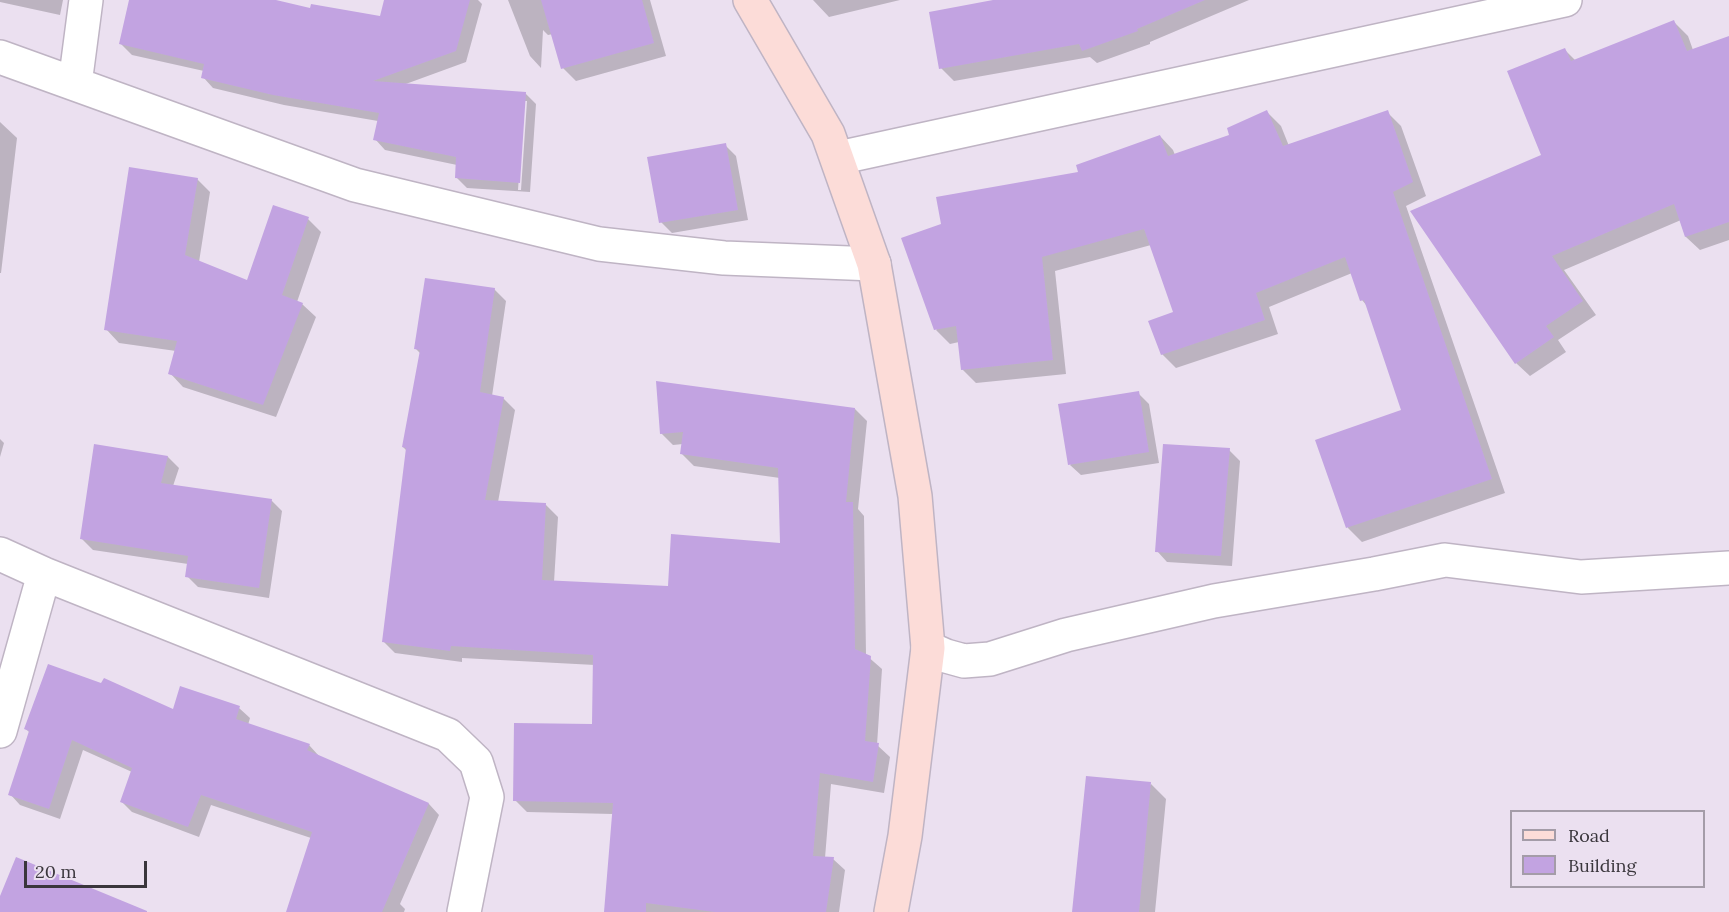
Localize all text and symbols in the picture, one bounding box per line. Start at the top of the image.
legend [1510,810,1705,888]
text: Road [1568,824,1610,847]
scale bar [27,849,150,887]
text: Building [1568,854,1636,877]
text: 20 m [35,860,77,883]

